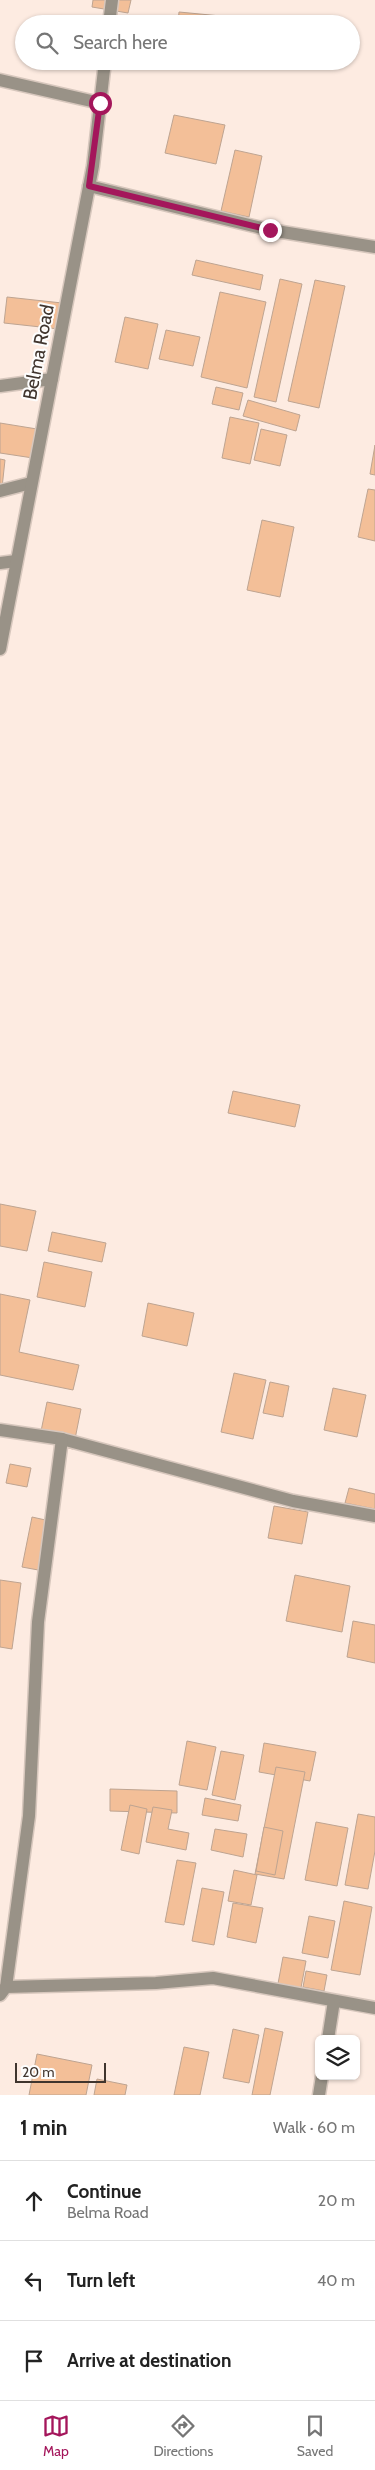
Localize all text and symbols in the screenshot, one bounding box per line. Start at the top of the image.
search box [15,15,360,70]
icon: search [33,29,61,57]
text: Search here [73,31,167,54]
route start [89,92,112,115]
route end [259,219,282,242]
street label: Belma Road [18,302,59,402]
map controls [315,2035,360,2080]
button: layers [315,2035,360,2080]
scale bar [15,2060,106,2083]
text: 20 m [22,2063,55,2081]
text: 1 min [20,2115,67,2140]
text: Walk · 60 m [273,2118,355,2137]
text: Continue [67,2180,141,2203]
icon: ahead [20,2187,48,2215]
text: 20 m [318,2191,355,2210]
text: Belma Road [67,2203,149,2222]
icon: left [20,2267,48,2295]
text: Turn left [67,2269,135,2292]
text: 40 m [317,2271,355,2290]
icon: arrive [20,2347,48,2375]
text: Arrive at destination [67,2349,231,2372]
tab: Map [42,2412,70,2460]
tab: Directions [153,2412,213,2460]
tab: Saved [297,2412,333,2460]

